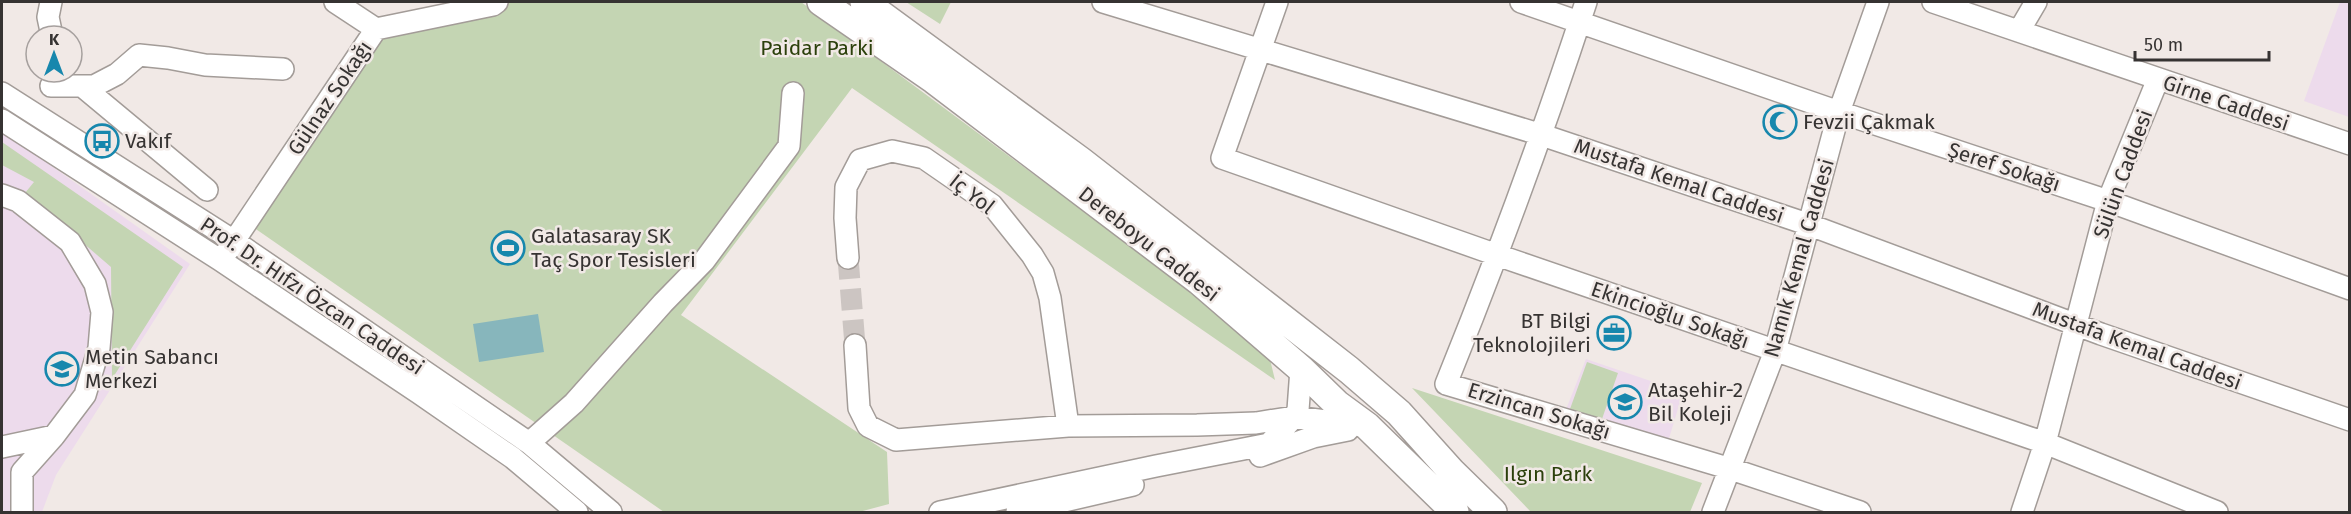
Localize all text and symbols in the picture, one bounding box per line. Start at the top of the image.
north arrow [24,24,84,84]
scale bar [2135,24,2268,62]
text: K [49,30,60,49]
text: 50 m [2144,34,2183,56]
park label: Paidar Parki [760,35,874,61]
street label: Gülnaz Sokağı [282,36,378,160]
street label: Girne Caddesi [2159,69,2293,137]
mosque icon: Fevzii Çakmak [1762,104,1798,140]
street label: Sülün Caddesi [2088,106,2158,242]
place label: Fevzii Çakmak [1803,109,1935,135]
bus stop icon: Vakıf [84,123,120,159]
place label: Vakıf [125,128,173,154]
street label: Mustafa Kemal Caddesi [1571,133,1787,229]
street label: Şeref Sokağı [1945,137,2063,197]
street label: Namık Kemal Caddesi [1758,156,1840,360]
street label: İç Yol [944,168,1000,220]
street label: Dereboyu Caddesi [1073,181,1225,307]
street label: Prof. Dr. Hıfzı Özcan Caddesi [195,211,429,381]
place label: Galatasaray SK Taç Spor Tesisleri [531,223,696,273]
sports icon: Galatasaray SK Taç Spor Tesisleri [490,230,526,266]
street label: Ekincioğlu Sokağı [1588,276,1752,354]
street label: Mustafa Kemal Caddesi [2029,296,2245,396]
place label: BT Bilgi Teknolojileri [1473,308,1591,358]
office icon: BT Bilgi Teknolojileri [1596,315,1632,351]
place label: Metin Sabancı Merkezi [85,344,219,394]
school or university icon: Metin Sabancı Merkezi [44,351,80,387]
street label: Erzincan Sokağı [1465,377,1613,445]
place label: Ataşehir-2 Bil Koleji [1648,377,1743,427]
school or university icon: Ataşehir-2 Bil Koleji [1607,384,1643,420]
park label: Ilgın Park [1504,461,1592,487]

